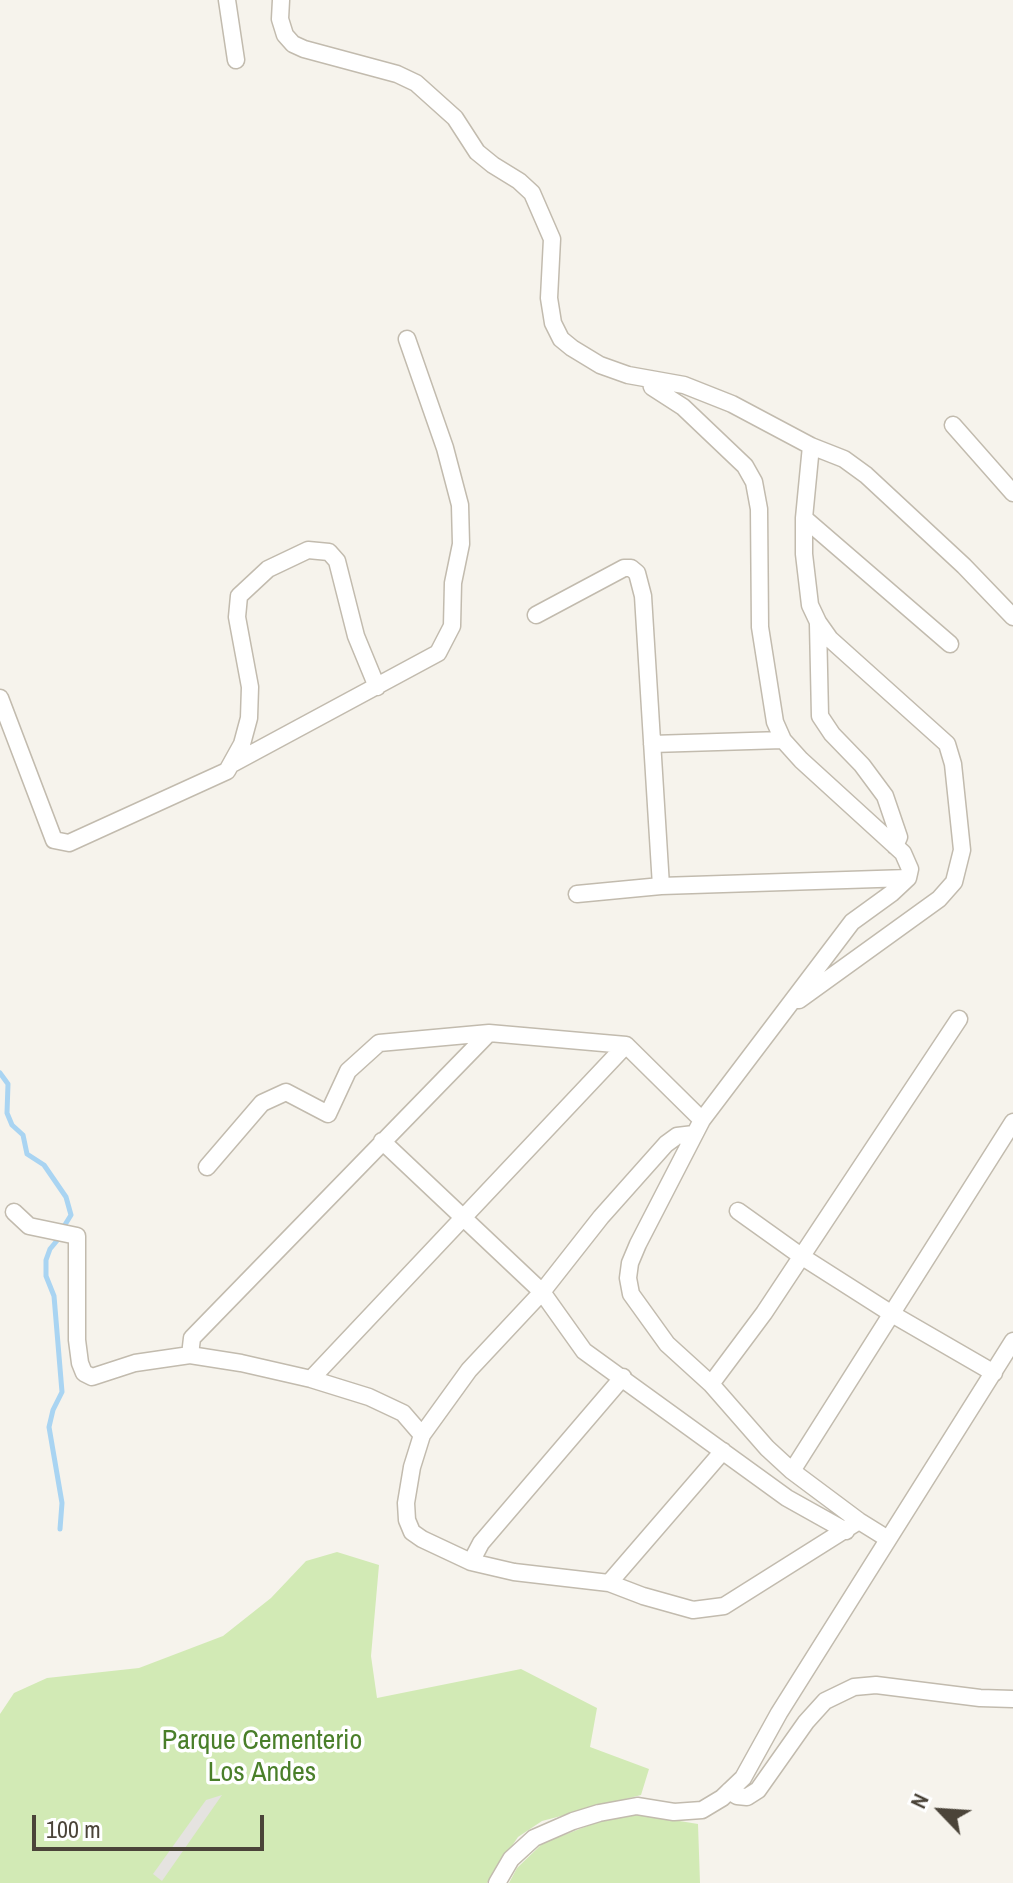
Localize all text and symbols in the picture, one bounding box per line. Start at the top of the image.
park label: Parque Cementerio Los Andes [162,1724,362,1790]
north arrow [901,1771,981,1851]
text: N [903,1789,936,1813]
scale bar [36,1799,268,1849]
text: 100 m [46,1813,101,1845]

